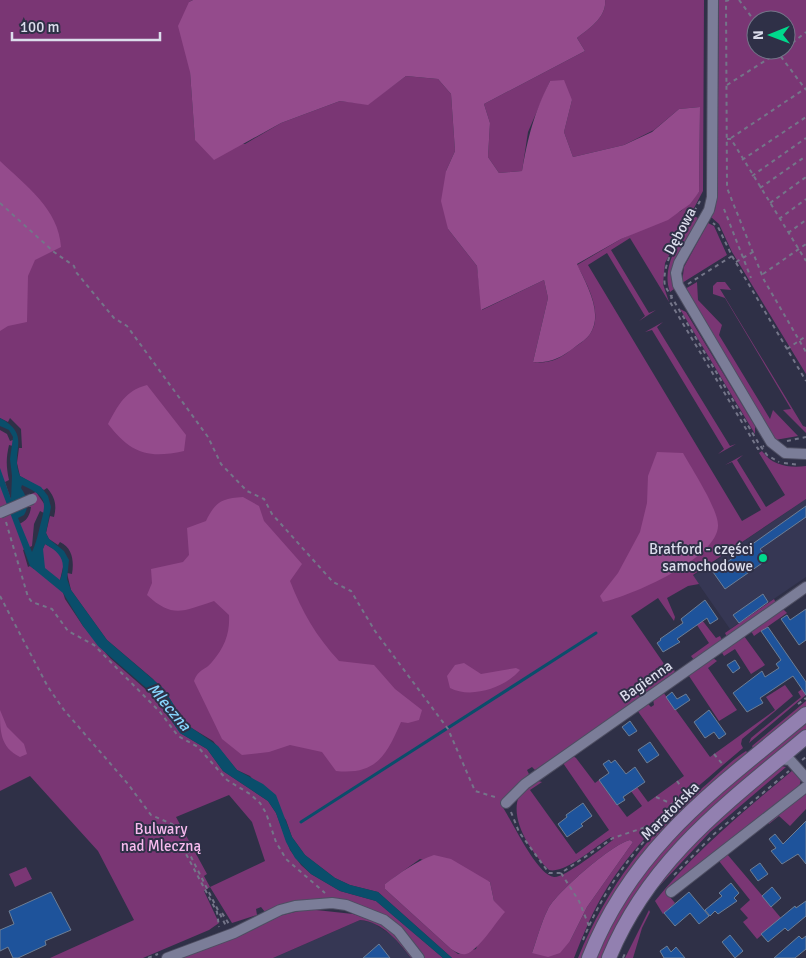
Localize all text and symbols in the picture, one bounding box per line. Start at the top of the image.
scale bar [12,10,160,42]
north arrow [746,10,796,60]
text: 100 m [20,18,60,36]
text: N [750,30,767,40]
street label: Dębowa [660,204,700,258]
place label: Bratford - części samochodowe [649,540,753,575]
marker: Bratford - części samochodowe [757,552,769,564]
street label: Bagienna [616,656,676,706]
water label: Mleczna [143,679,196,736]
street label: Maratońska [637,778,703,844]
park label: Bulwary nad Mleczną [121,820,202,855]

